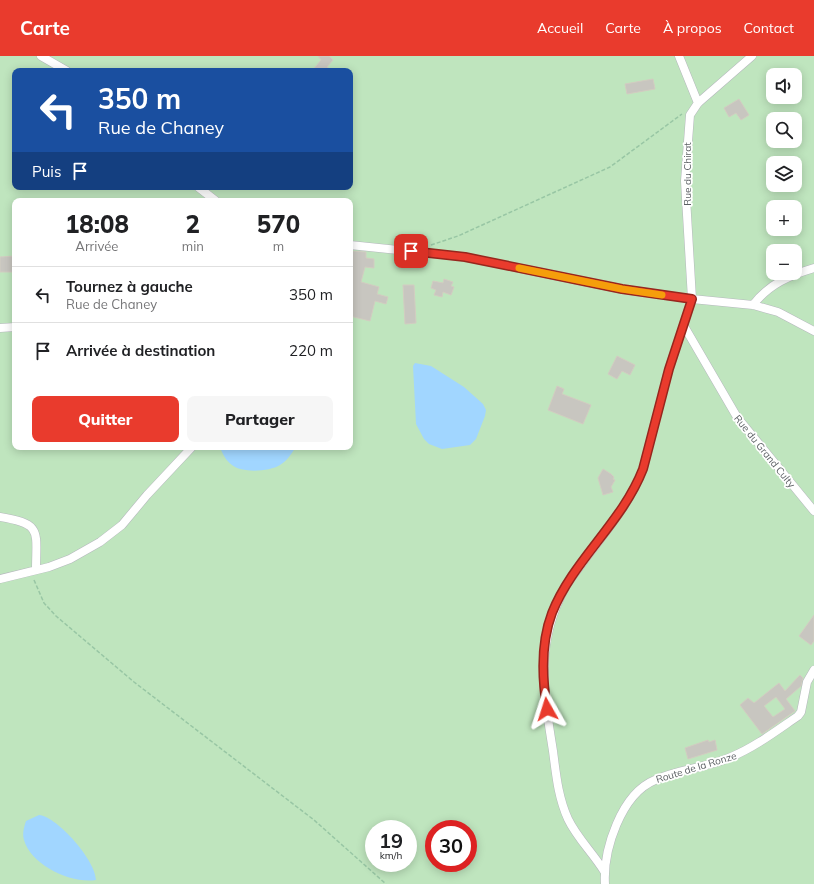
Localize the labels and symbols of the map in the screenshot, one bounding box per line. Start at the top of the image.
street label: Rue du Chirat [681,142,694,206]
pin [394,234,428,268]
street label: Rue du Grand Culty [731,412,798,491]
position arrow [526,688,568,730]
street label: Route de la Ronze [654,749,738,786]
speed limit sign: 30 [425,820,477,872]

